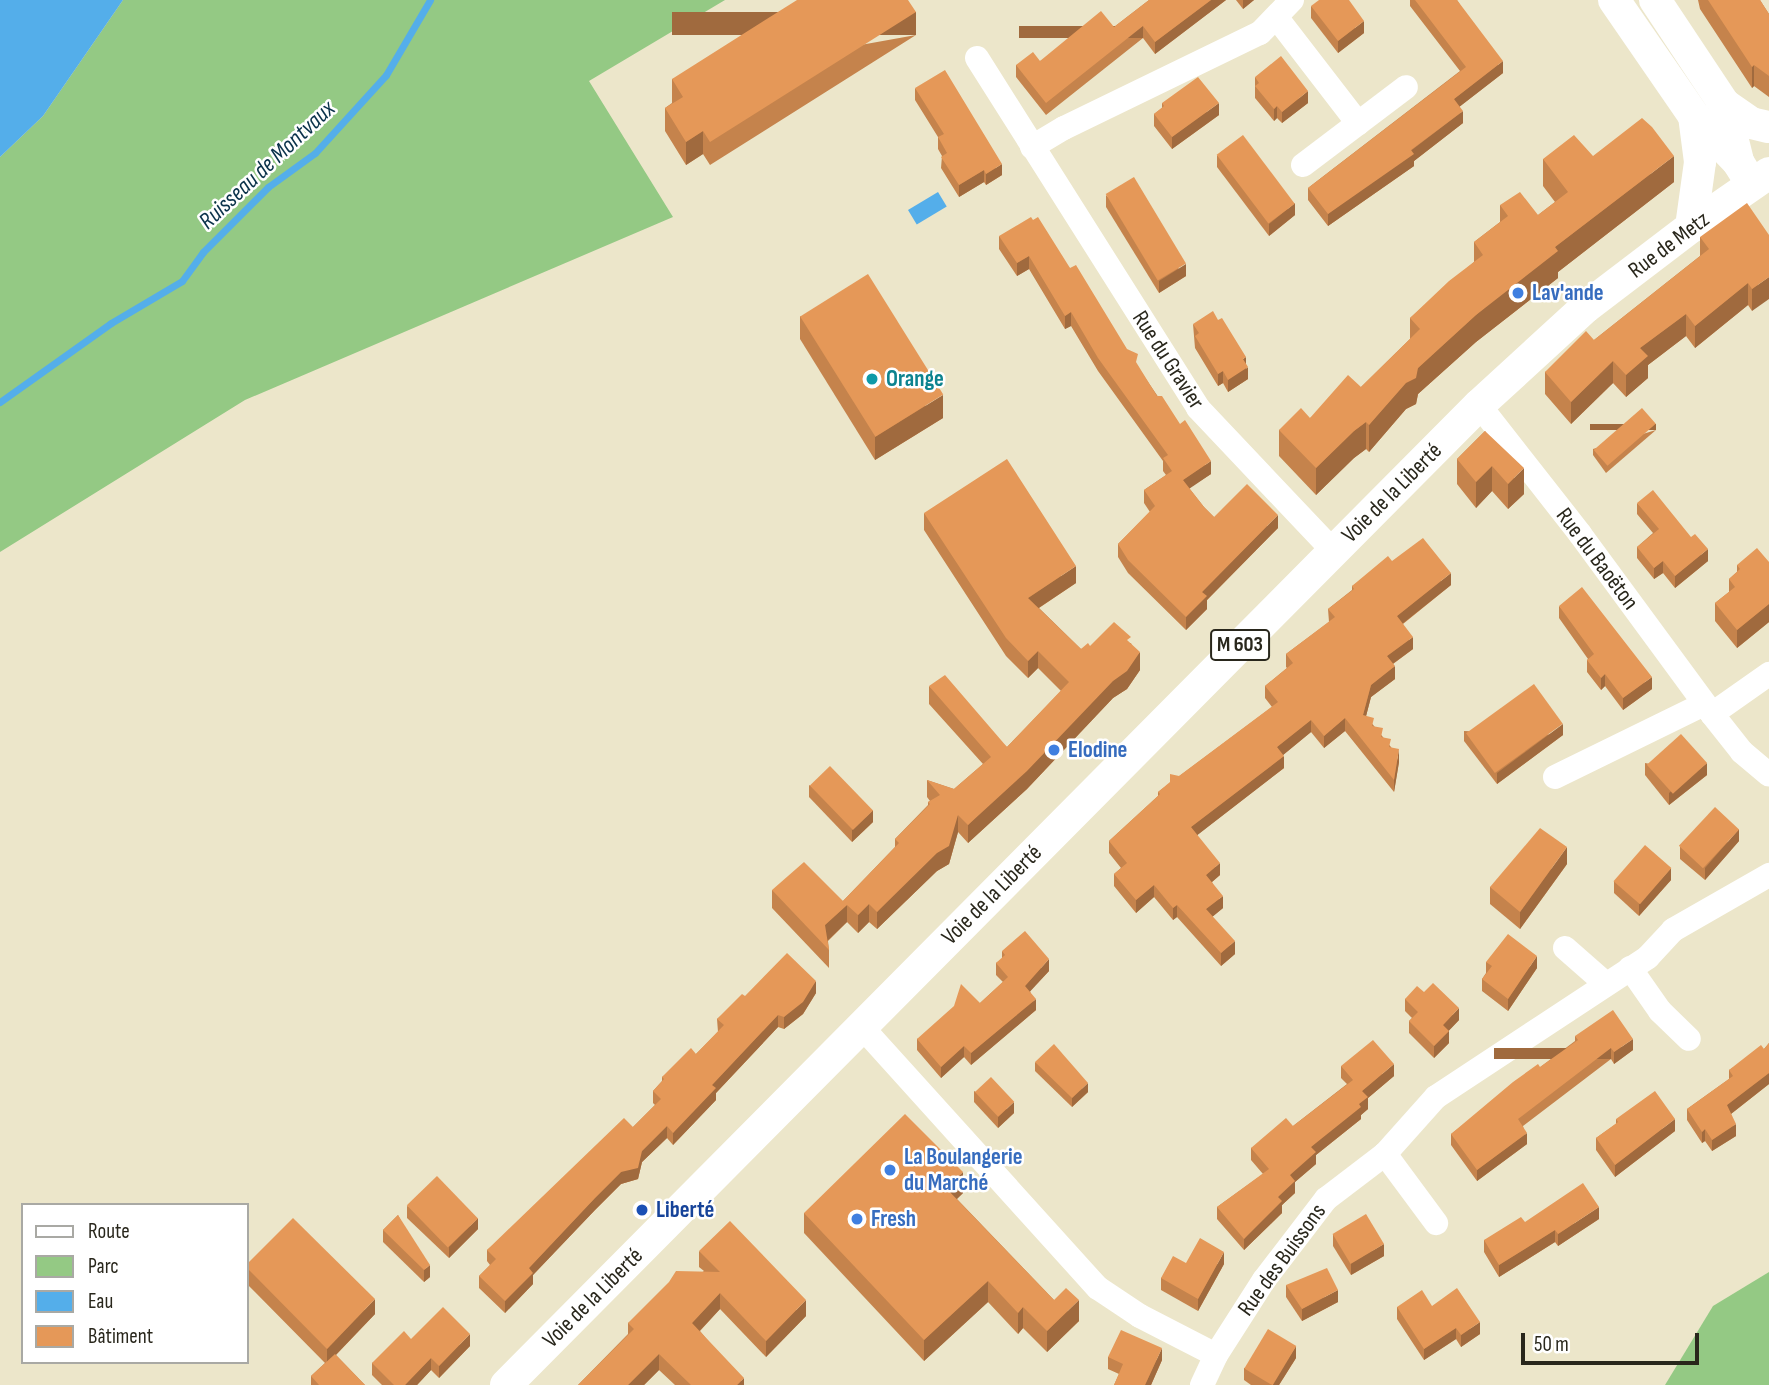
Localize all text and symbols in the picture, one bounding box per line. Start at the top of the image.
water label: Ruisseau de Montvaux [193,95,341,235]
street label: Rue de Metz [1623,206,1715,284]
place label: Lav'ande [1532,279,1604,307]
marker: Lav'ande [1510,285,1526,301]
street label: Rue du Gravier [1126,306,1210,414]
place label: Orange [886,365,944,393]
marker: Orange [864,371,880,387]
street label: Voie de la Liberté [1336,437,1448,549]
street label: Rue du Baoëton [1550,503,1644,615]
road number: M 603 [1208,628,1272,662]
place label: Elodine [1068,736,1127,764]
marker: Elodine [1046,742,1062,758]
street label: Voie de la Liberté [936,839,1048,951]
place label: La Boulangerie du Marché [904,1143,1022,1197]
marker: La Boulangerie du Marché [882,1162,898,1178]
place label: Liberté [656,1196,714,1224]
street label: Rue des Buissons [1232,1199,1332,1321]
marker: Liberté [634,1202,650,1218]
legend [21,1203,248,1364]
place label: Fresh [871,1205,916,1233]
marker: Fresh [849,1211,865,1227]
text: Route [88,1219,130,1244]
street label: Voie de la Liberté [537,1242,649,1354]
text: Parc [88,1254,119,1279]
text: Eau [88,1289,113,1314]
scale bar [1524,1318,1702,1362]
text: Bâtiment [88,1324,153,1349]
text: 50 m [1534,1332,1569,1357]

